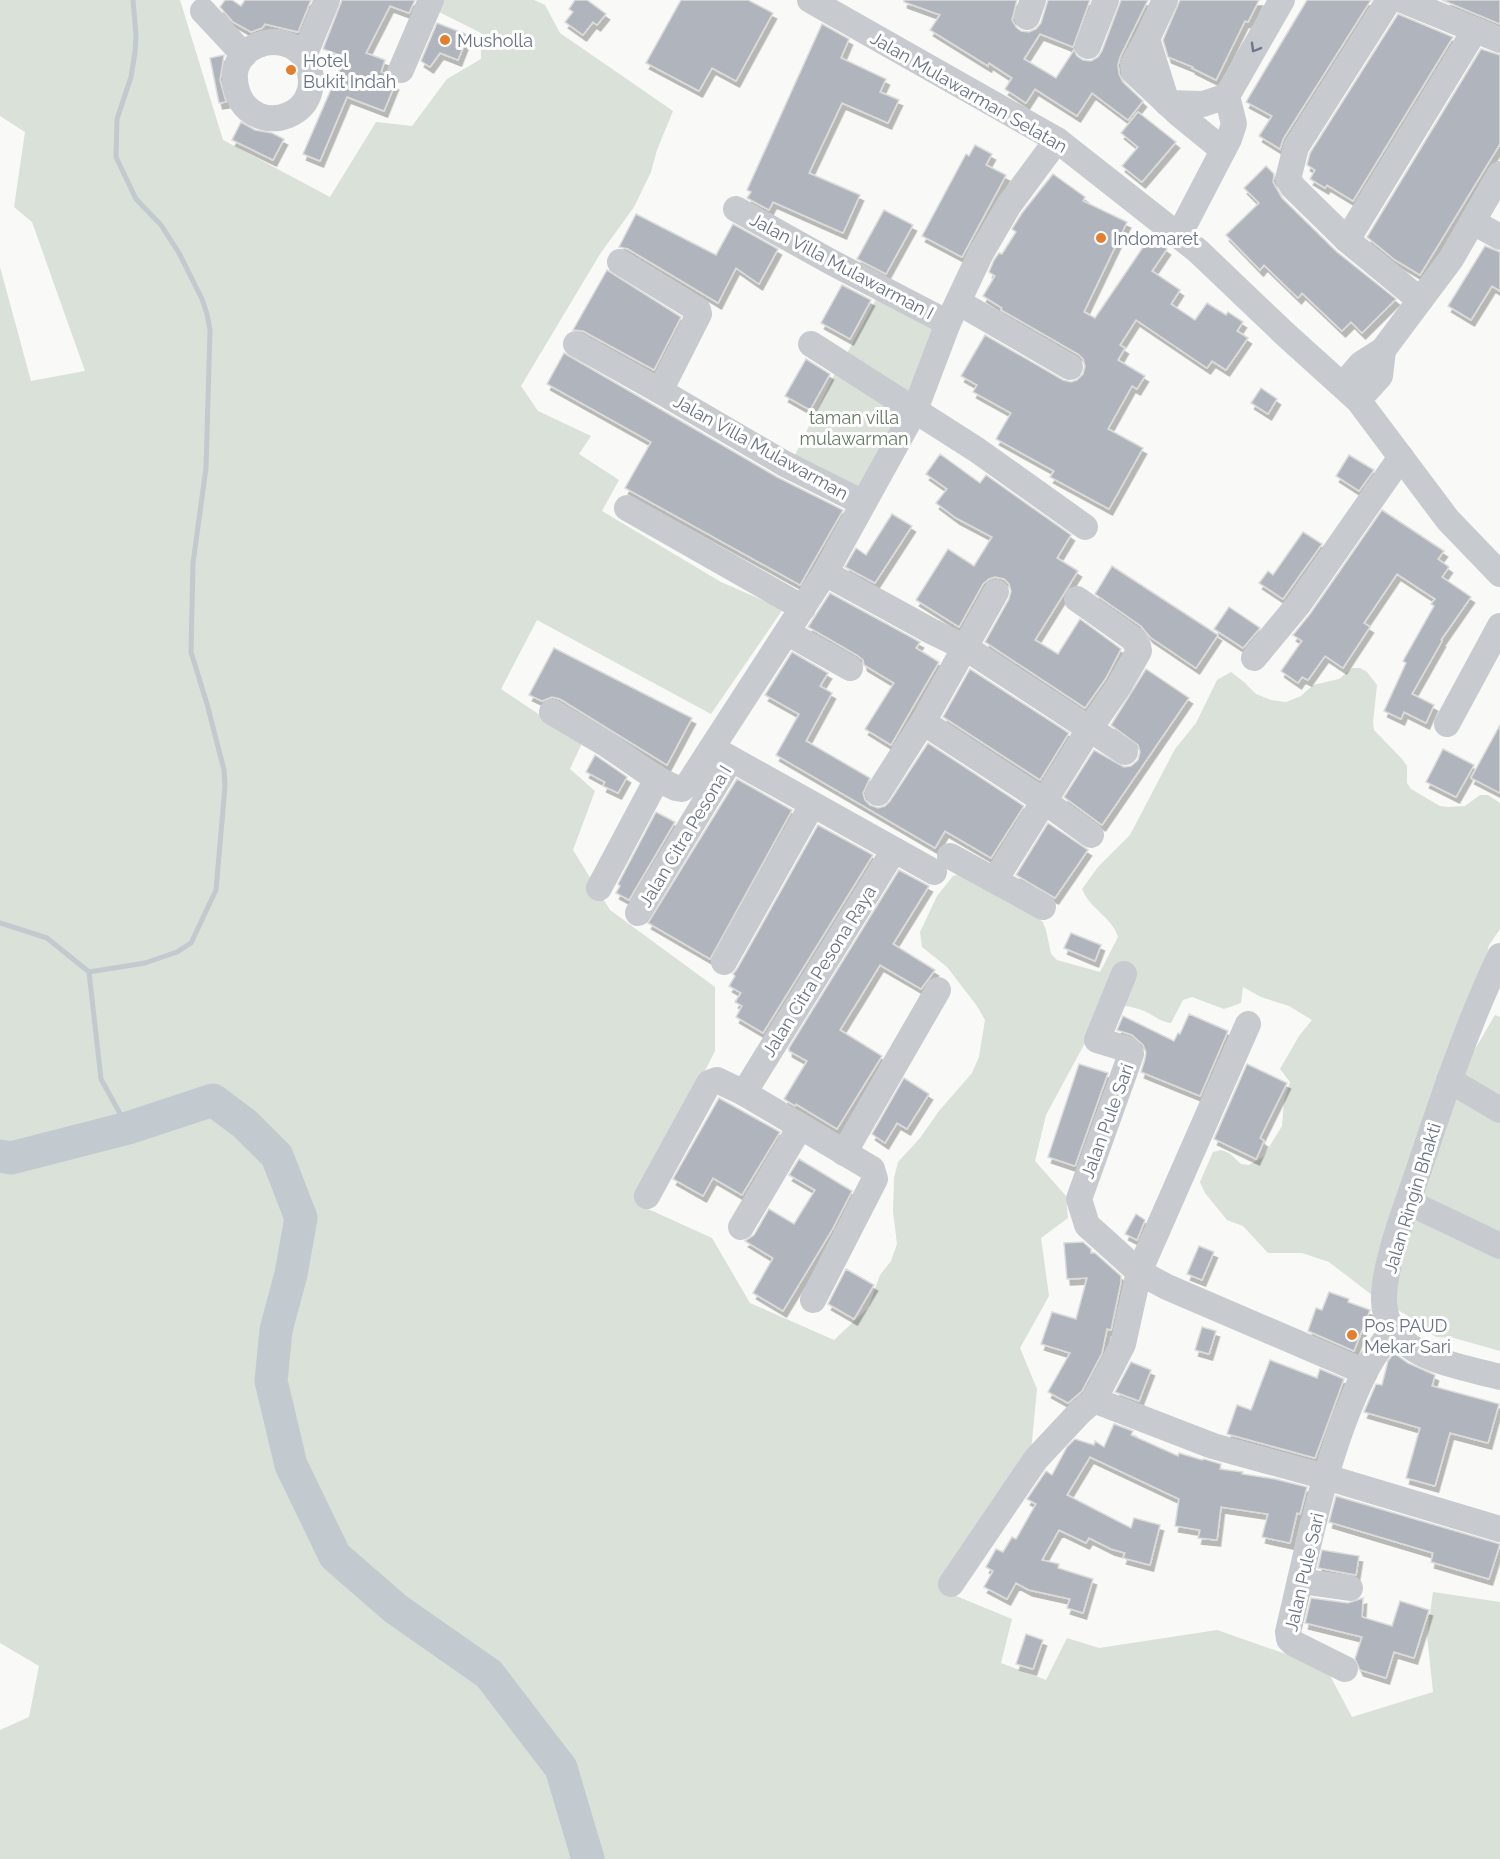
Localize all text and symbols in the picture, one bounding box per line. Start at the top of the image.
street label: Jalan Mulawarman Selatan [867,27,1071,157]
place label: Musholla [457,30,533,51]
marker: Musholla [438,33,452,47]
one-way arrow [1251,42,1262,52]
place label: Hotel Bukit Indah [303,50,396,92]
marker: Hotel Bukit Indah [284,63,298,77]
street label: Jalan Villa Mulawarman I [746,209,938,323]
place label: Indomaret [1113,228,1199,249]
marker: Indomaret [1094,231,1108,245]
street label: Jalan Villa Mulawarman [670,390,852,504]
park label: taman villa mulawarman [799,407,909,449]
street label: Jalan Citra Pesona I [634,761,736,911]
street label: Jalan Citra Pesona Raya [758,882,880,1060]
street label: Jalan Pule Sari [1076,1061,1138,1181]
street label: Jalan Ringin Bhakti [1379,1120,1445,1276]
place label: Pos PAUD Mekar Sari [1364,1315,1451,1357]
marker: Pos PAUD Mekar Sari [1345,1328,1359,1342]
street label: Jalan Pule Sari [1280,1511,1328,1633]

